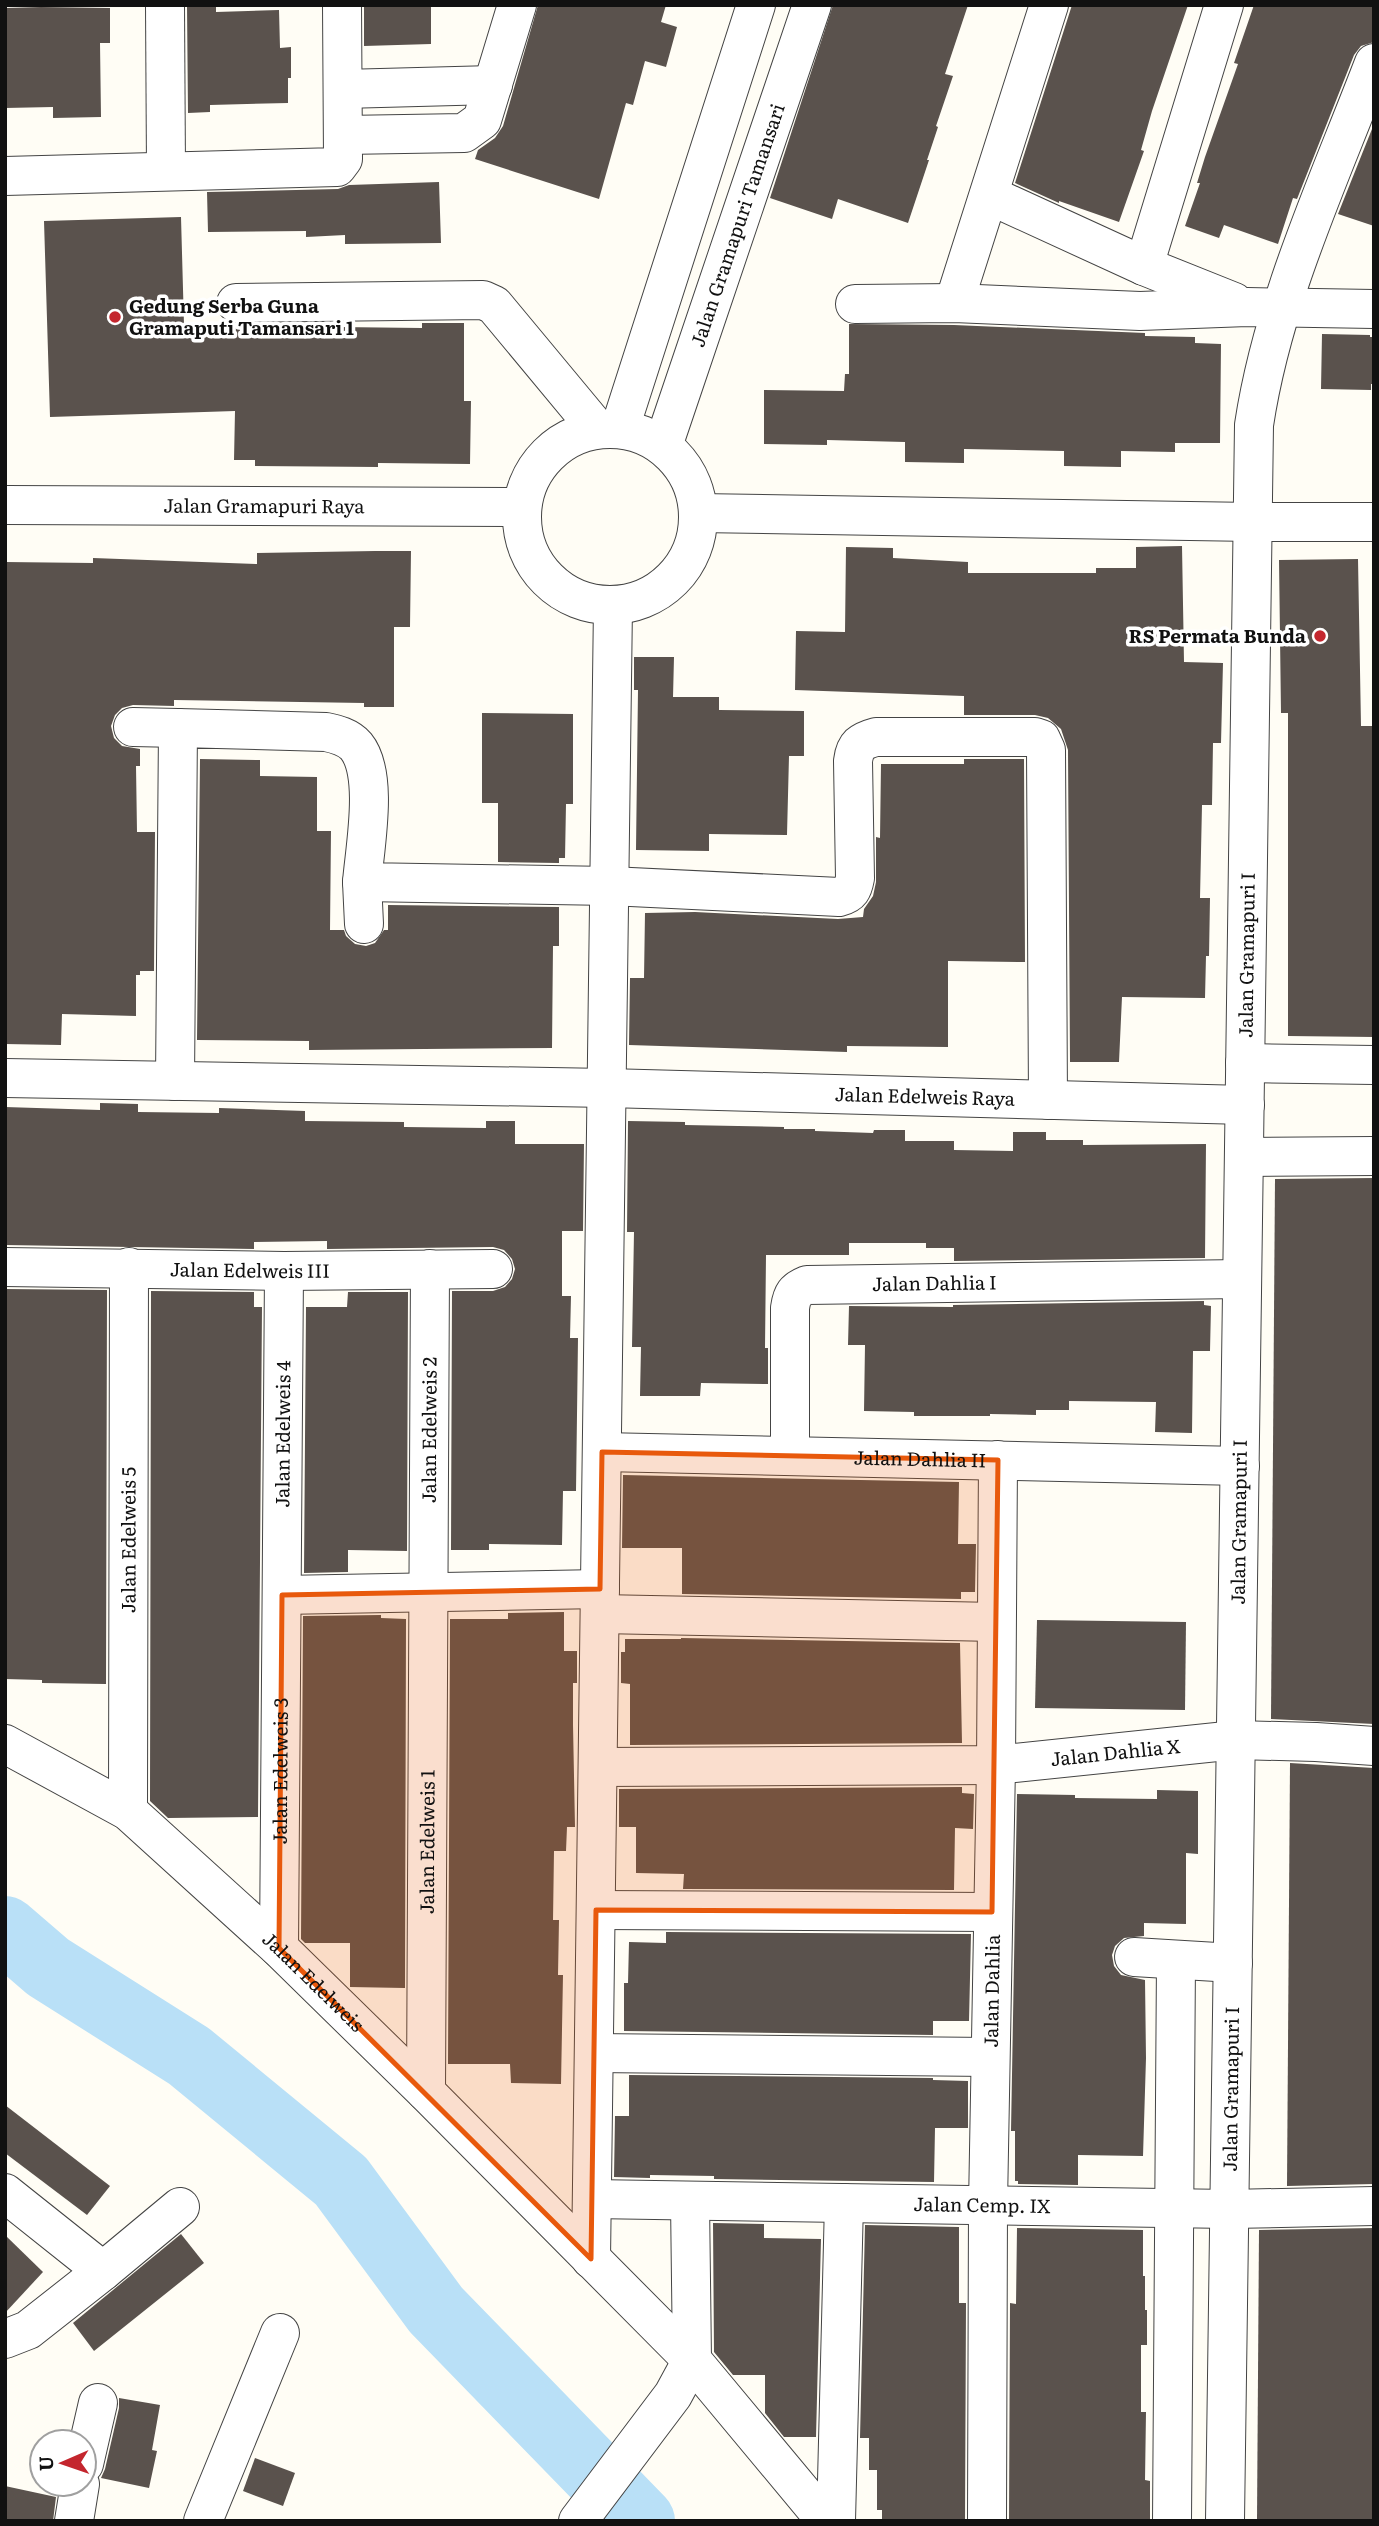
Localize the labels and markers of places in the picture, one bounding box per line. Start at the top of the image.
place label: Gedung Serba Guna Gramaputi Tamansari 1 [129,291,354,341]
marker: Gedung Serba Guna Gramaputi Tamansari 1 [107,309,123,325]
place label: RS Permata Bunda [1129,621,1306,649]
marker: RS Permata Bunda [1312,628,1328,644]

